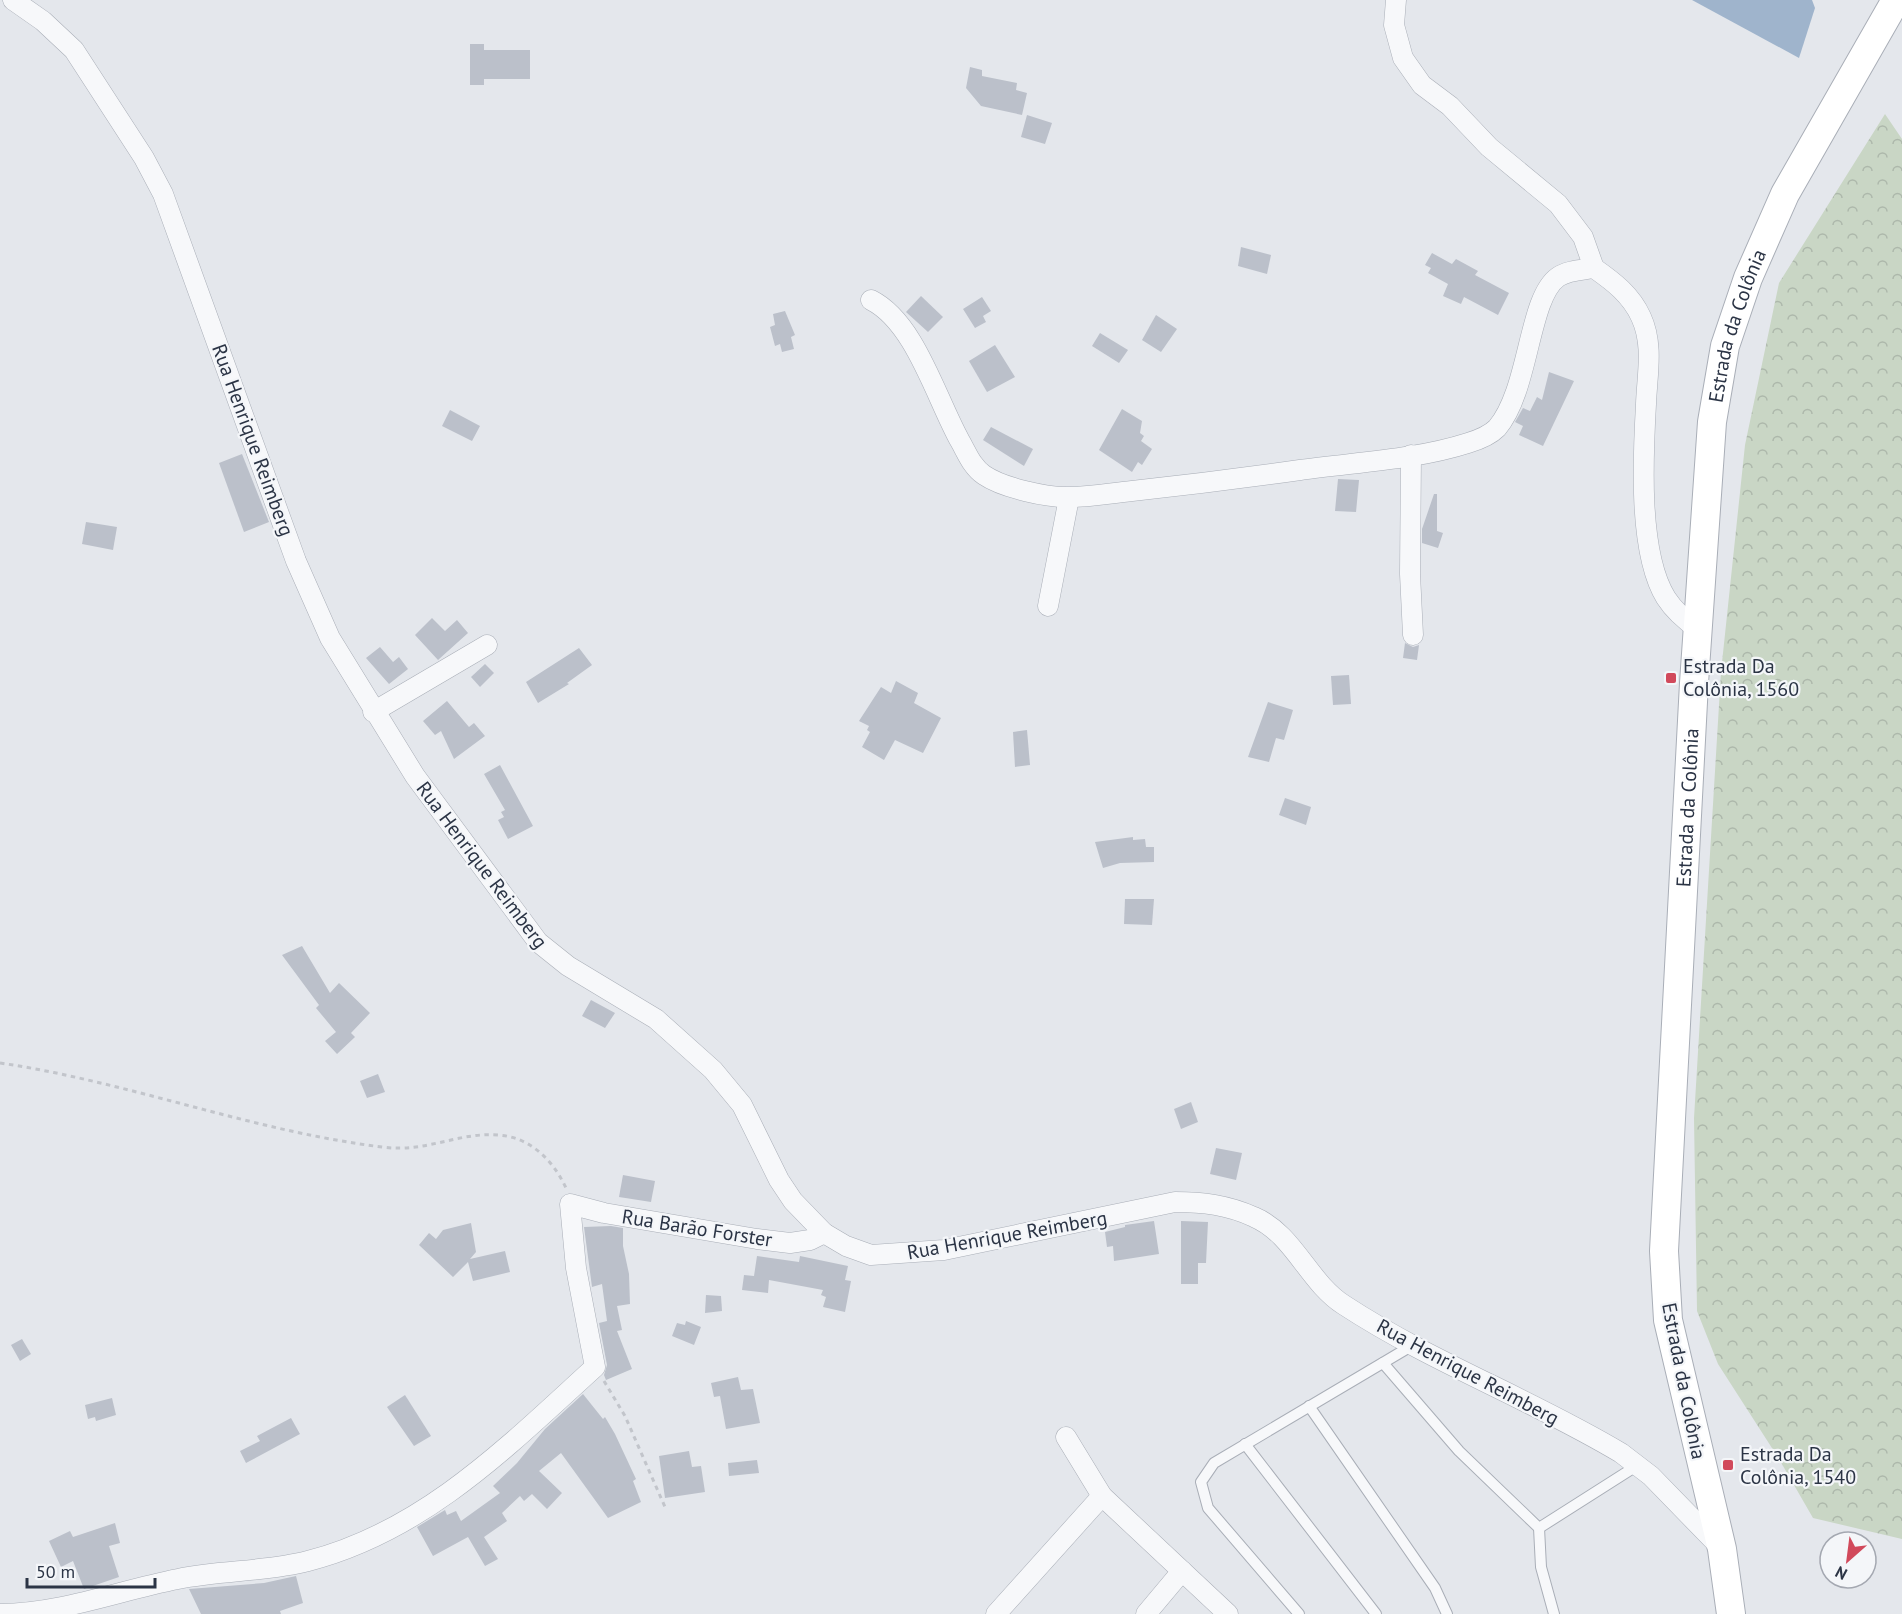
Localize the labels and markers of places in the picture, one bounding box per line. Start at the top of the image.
place label: Estrada Da Colônia, 1560 [1683,653,1799,702]
marker: Estrada Da Colônia, 1560 [1664,671,1678,685]
place label: Estrada Da Colônia, 1540 [1740,1441,1856,1490]
marker: Estrada Da Colônia, 1540 [1721,1458,1735,1472]

